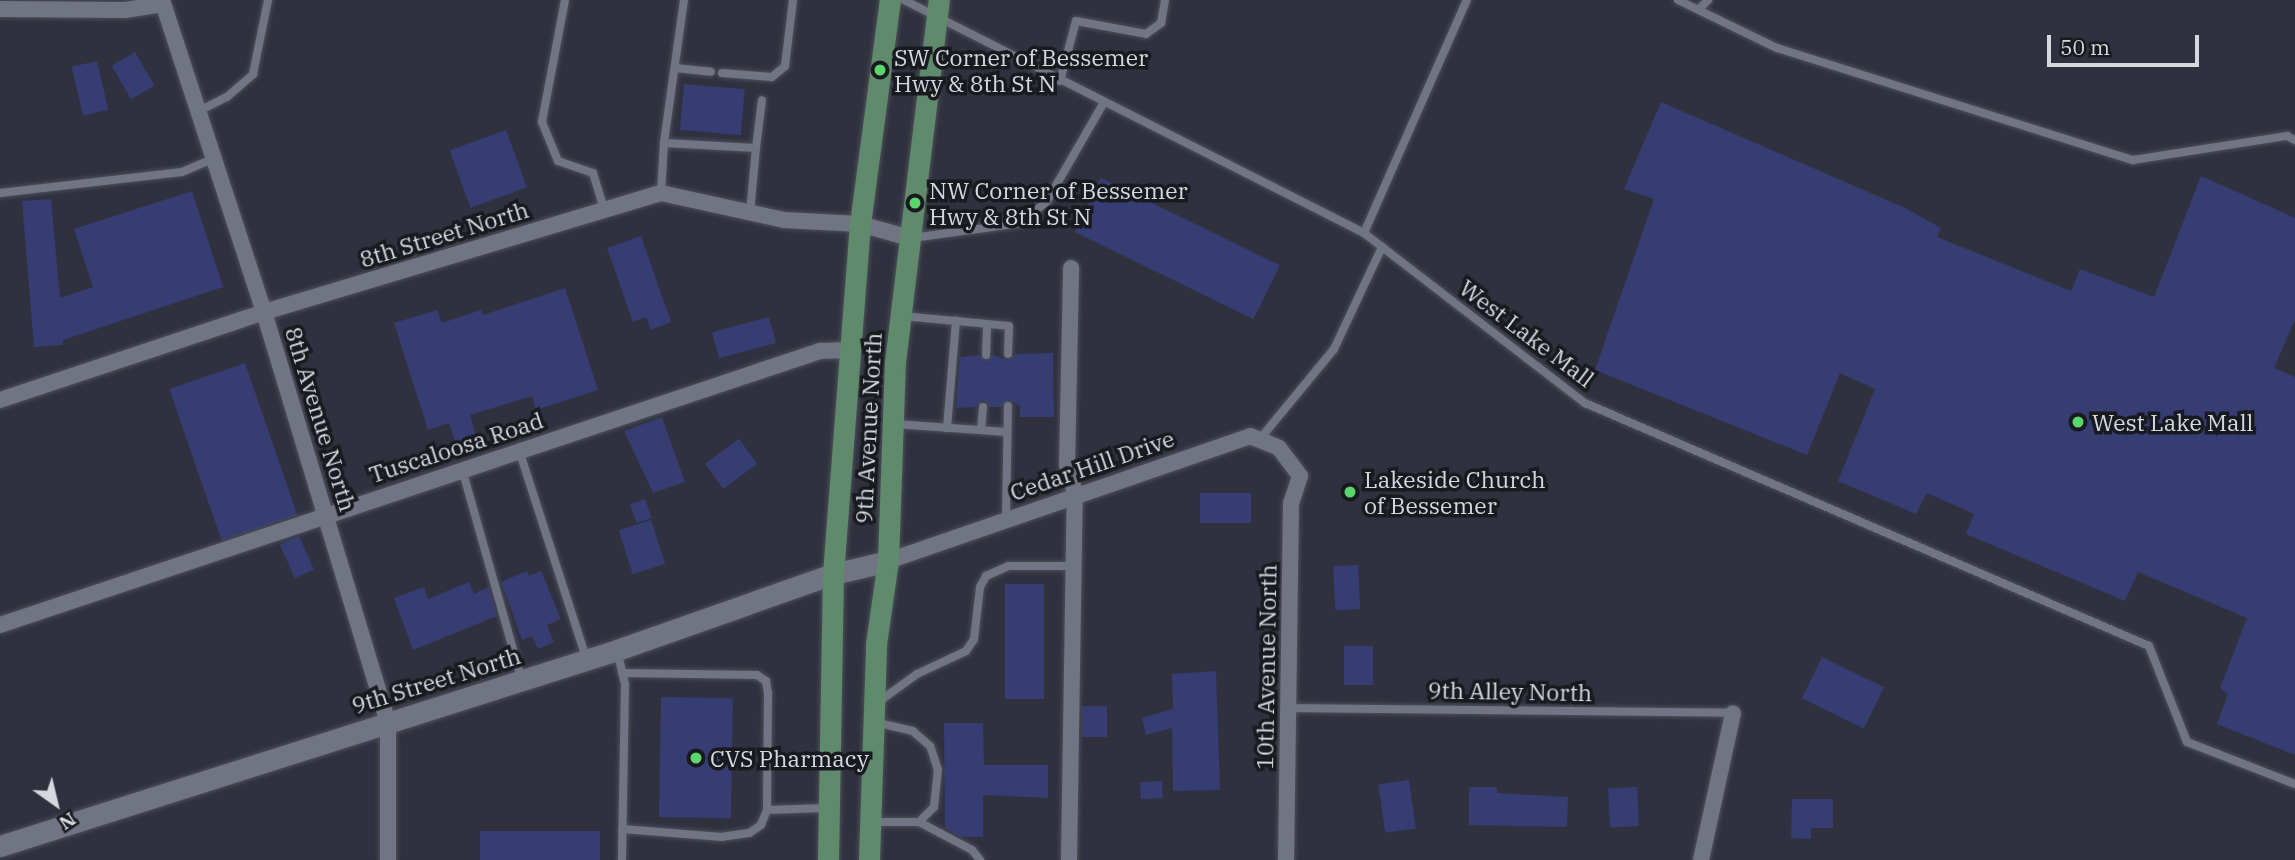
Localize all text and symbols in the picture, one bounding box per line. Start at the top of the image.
scale bar [2050,21,2202,65]
text: 50 m [2060,33,2110,61]
place label: SW Corner of Bessemer Hwy & 8th St N [894,43,1148,97]
marker: SW Corner of Bessemer Hwy & 8th St N [872,62,888,78]
place label: NW Corner of Bessemer Hwy & 8th St N [929,176,1188,230]
street label: 8th Street North [356,195,532,273]
marker: NW Corner of Bessemer Hwy & 8th St N [907,195,923,211]
street label: West Lake Mall [1454,273,1600,393]
street label: 8th Avenue North [280,323,362,515]
street label: 9th Avenue North [849,332,887,524]
street label: Tuscaloosa Road [365,406,547,488]
place label: West Lake Mall [2092,408,2253,436]
marker: West Lake Mall [2070,414,2086,430]
street label: Cedar Hill Drive [1006,424,1178,506]
place label: Lakeside Church of Bessemer [1364,465,1546,519]
marker: Lakeside Church of Bessemer [1342,484,1358,500]
street label: 10th Avenue North [1250,564,1282,770]
street label: 9th Street North [348,641,524,719]
street label: 9th Alley North [1428,676,1592,706]
place label: CVS Pharmacy [710,744,869,772]
marker: CVS Pharmacy [688,750,704,766]
north arrow [21,769,91,839]
text: N [55,807,81,836]

